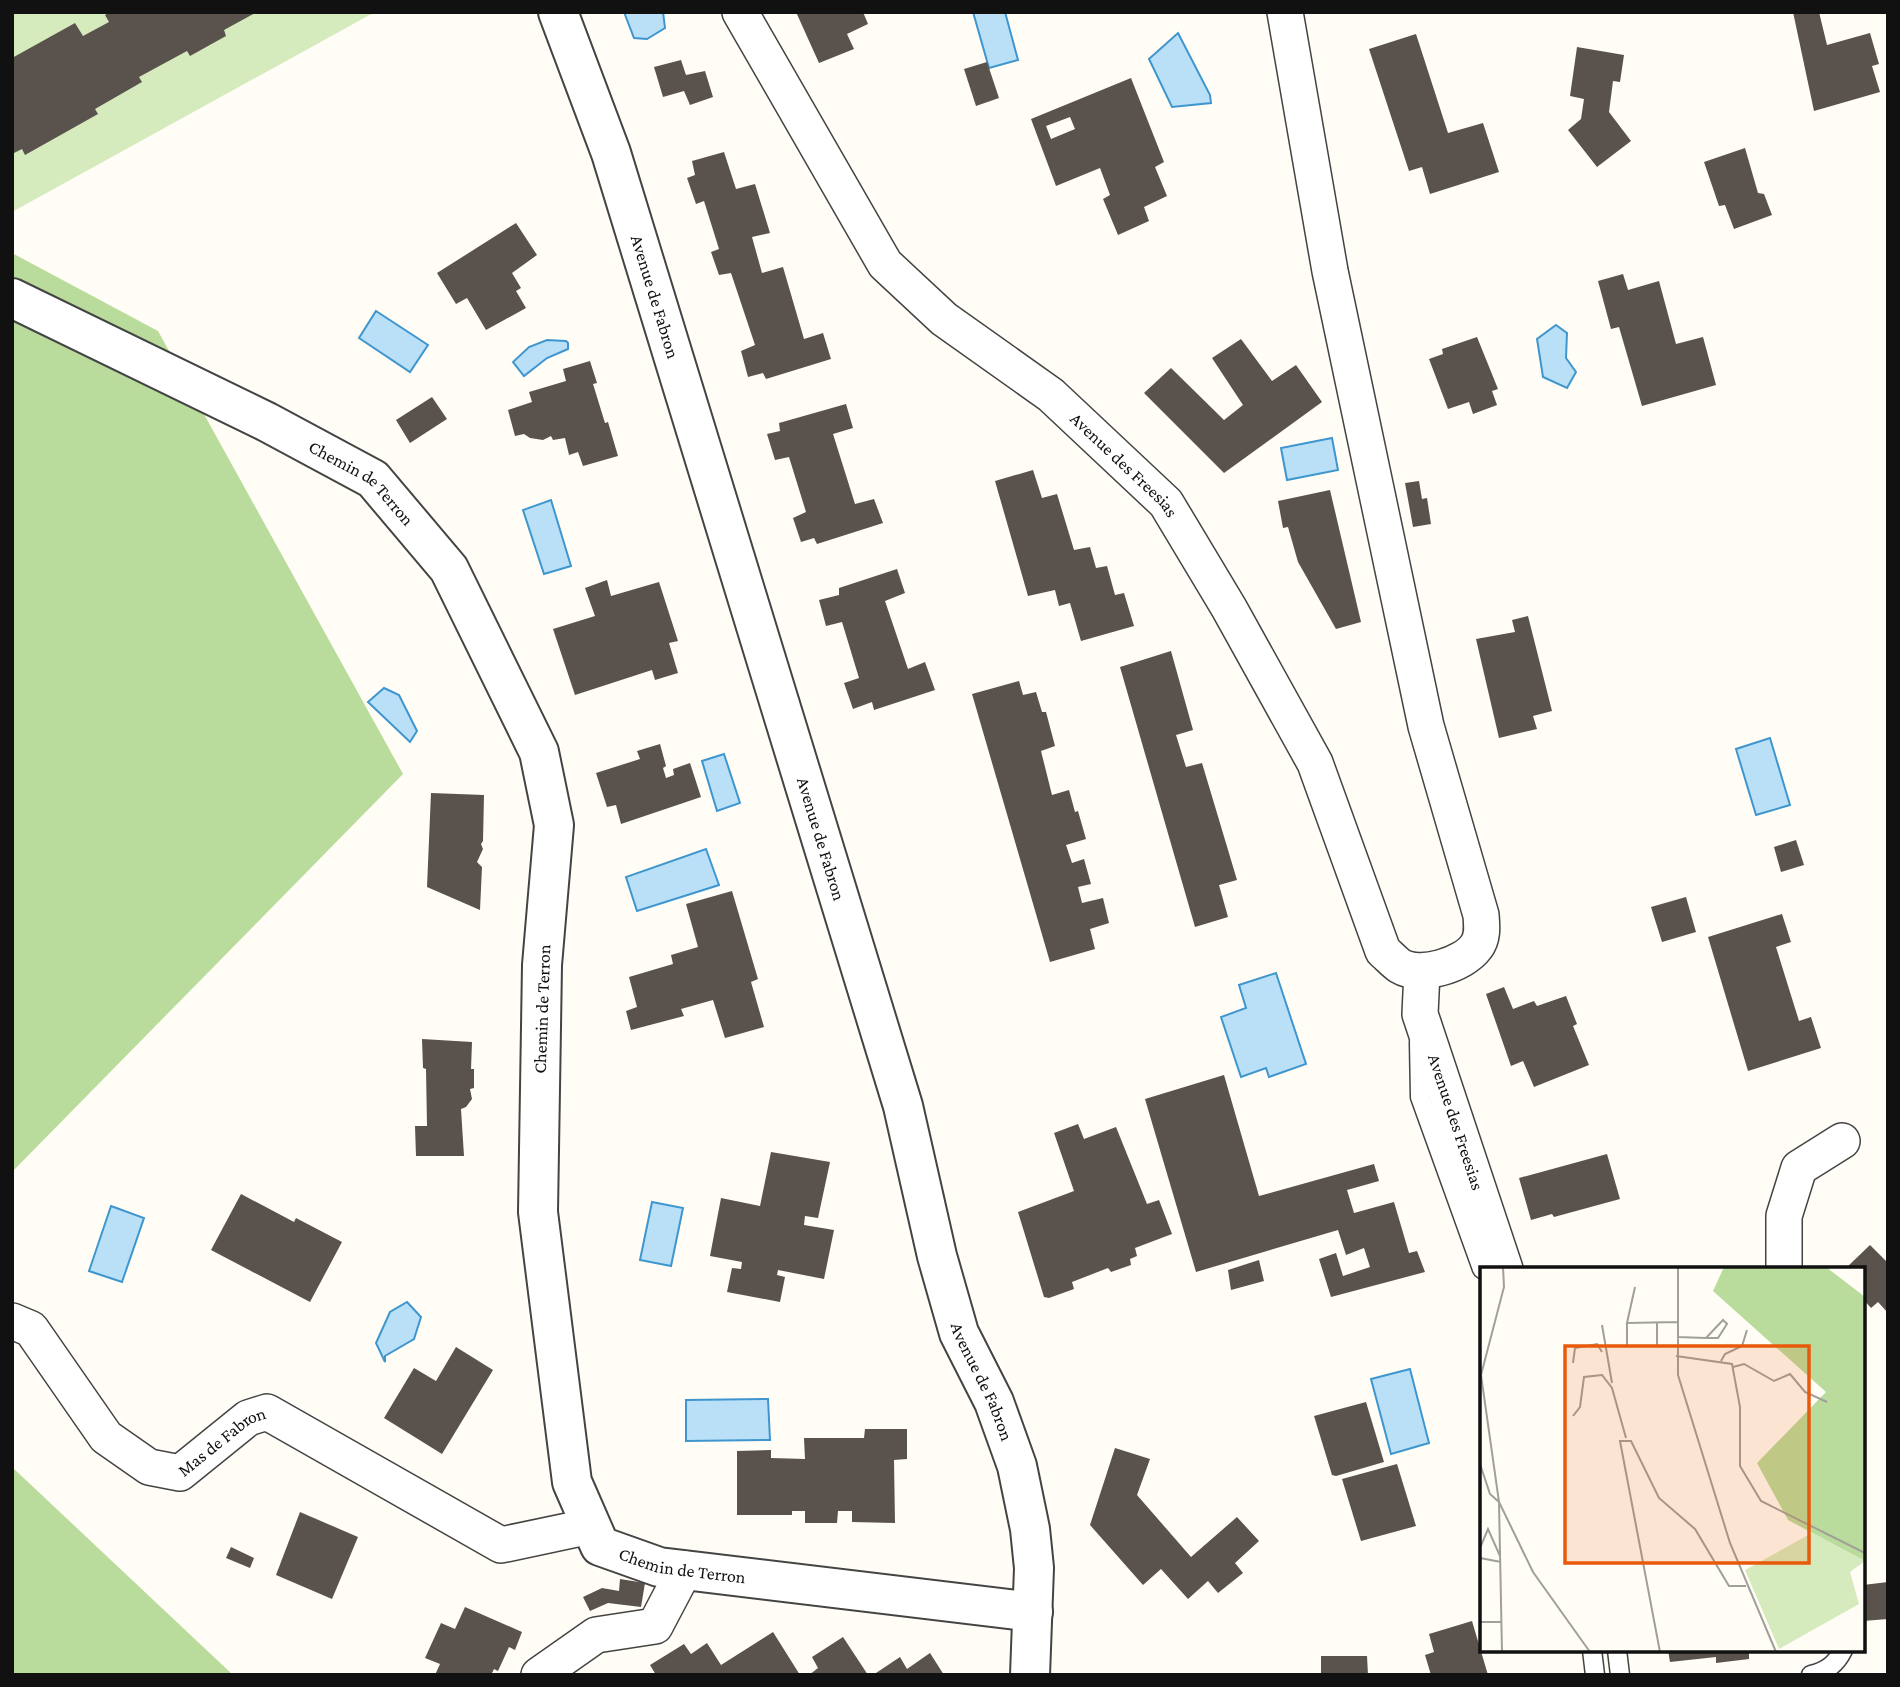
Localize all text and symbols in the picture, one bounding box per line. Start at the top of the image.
street label: Avenue de Fabron [627,233,683,361]
street label: Avenue des Freesias [1066,408,1182,521]
street label: Chemin de Terron [305,436,418,530]
street label: Avenue de Fabron [793,775,850,903]
street label: Chemin de Terron [530,944,554,1074]
street label: Avenue des Freesias [1424,1052,1488,1193]
inset map [1480,1267,1865,1652]
street label: Avenue de Fabron [947,1320,1017,1444]
street label: Mas de Fabron [174,1403,269,1481]
street label: Chemin de Terron [616,1544,747,1587]

